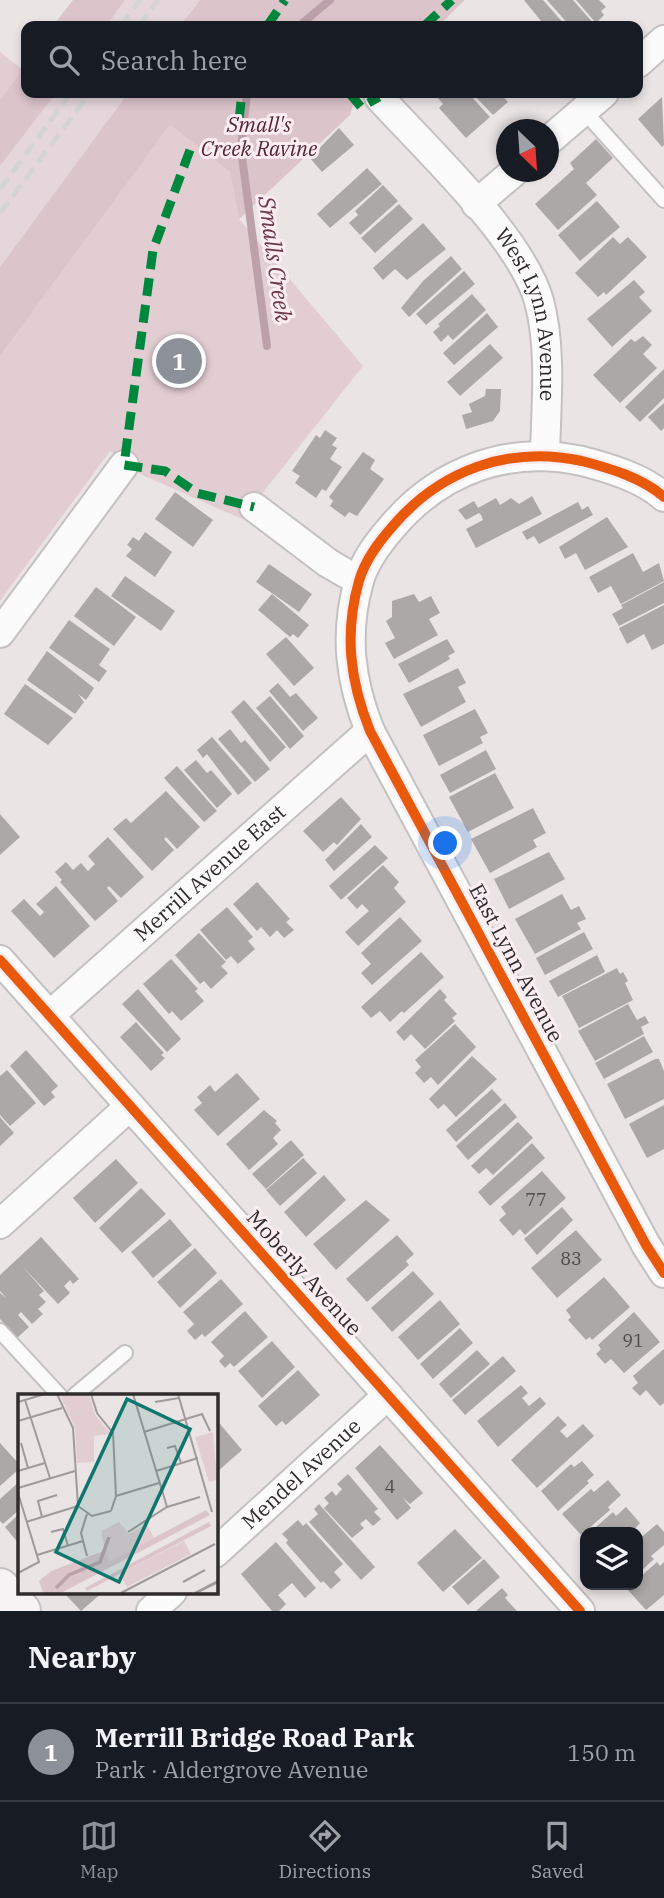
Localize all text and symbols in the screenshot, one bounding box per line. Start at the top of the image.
search box [21,21,643,98]
icon: search [45,41,83,79]
text: Search here [101,43,247,77]
park label: Small's Creek Ravine [201,110,318,162]
north arrow [496,119,559,182]
water label: Smalls Creek [252,193,300,325]
street label: West Lynn Avenue [489,222,562,402]
pin: 1 [156,335,202,387]
street label: Merrill Avenue East [128,798,291,947]
your location [428,826,462,860]
street label: East Lynn Avenue [463,878,571,1047]
house number: 77 [525,1188,547,1211]
street label: Moberly Avenue [241,1204,369,1341]
house number: 83 [560,1247,582,1270]
house number: 91 [622,1329,644,1352]
inset map [18,1394,217,1594]
street label: Mendel Avenue [235,1412,366,1535]
house number: 4 [385,1475,395,1498]
map controls [580,1527,643,1590]
button: layers [580,1527,643,1590]
text: Nearby [28,1637,136,1676]
text: Merrill Bridge Road Park [95,1720,414,1754]
text: 1 [44,1737,58,1767]
text: 150 m [567,1737,636,1767]
text: Park · Aldergrove Avenue [95,1754,368,1784]
tab: Map [80,1817,119,1883]
tab: Directions [278,1817,371,1883]
tab: Saved [531,1817,584,1883]

